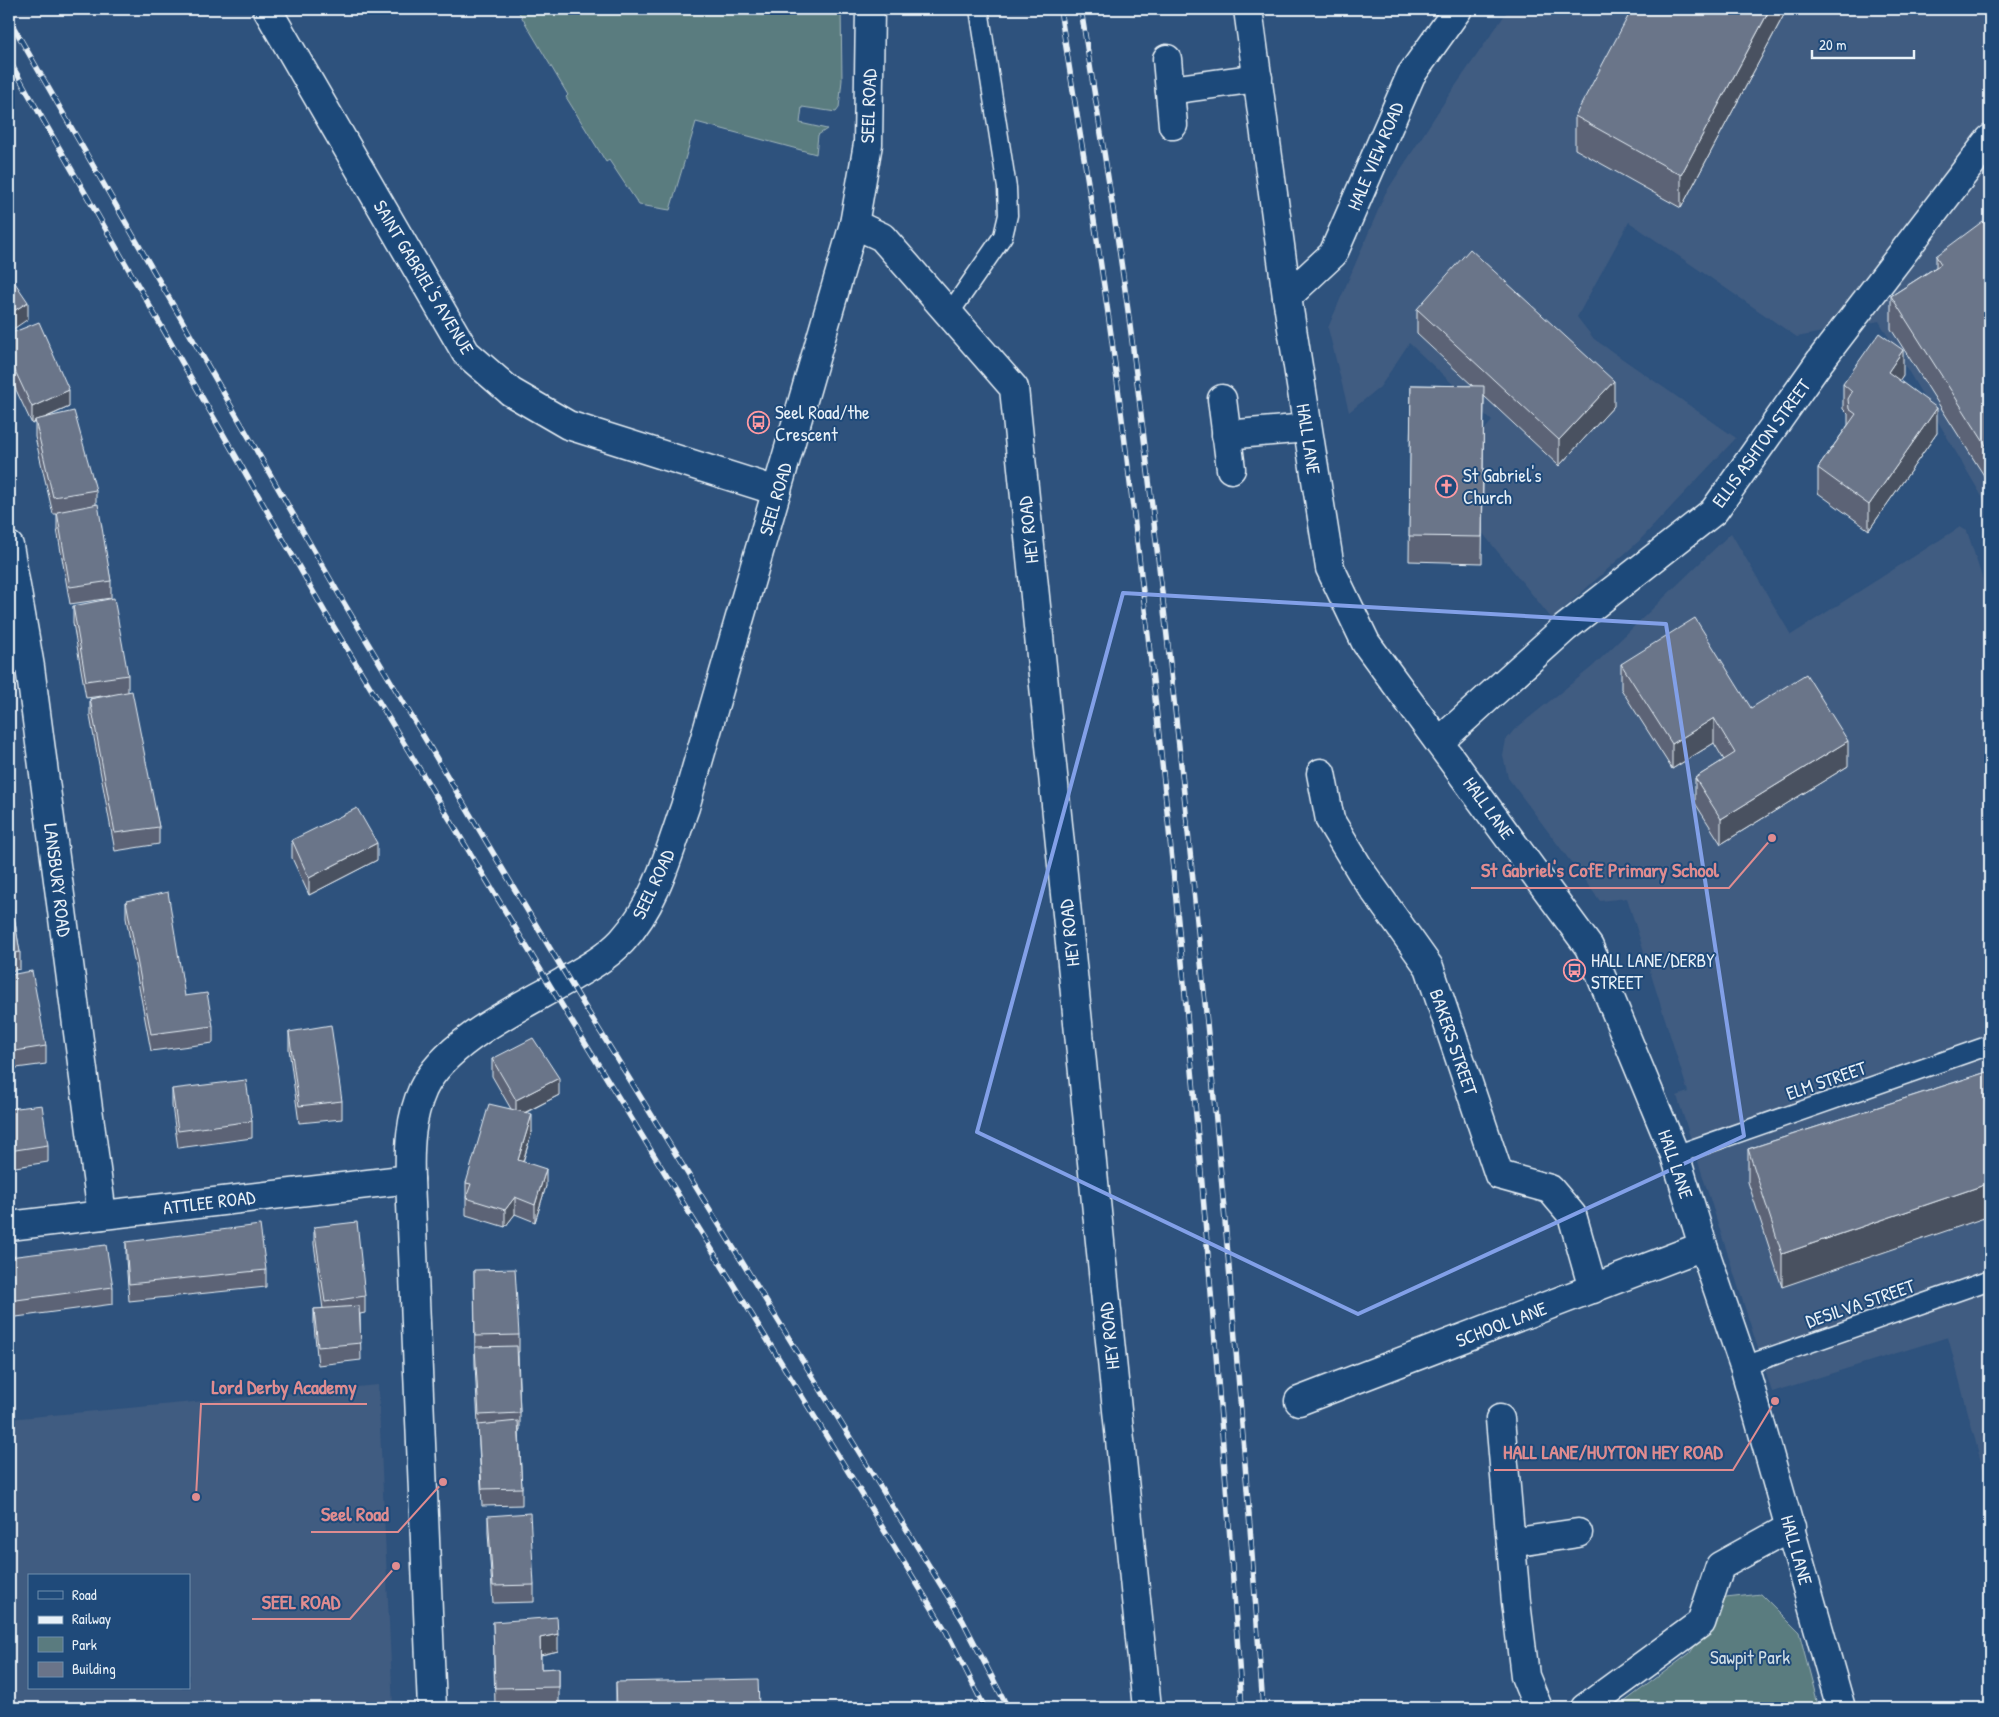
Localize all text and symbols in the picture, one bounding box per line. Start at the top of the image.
scale bar [1812,28,1914,60]
text: 20 m [1819,34,1846,55]
street label: SEEL ROAD [854,68,882,144]
street label: HALE VIEW ROAD [1341,98,1409,214]
street label: SAINT GABRIEL'S AVENUE [368,195,481,360]
street label: ELLIS ASHTON STREET [1706,373,1817,512]
place label: Seel Road/the Crescent [775,399,870,447]
street label: HALL LANE [1291,402,1328,477]
bus stop icon: Seel Road/the Crescent [747,411,771,435]
street label: SEEL ROAD [752,460,798,538]
place label: St Gabriel's Church [1463,462,1542,510]
church icon: St Gabriel's Church [1435,474,1459,498]
street label: HEY ROAD [1012,495,1044,565]
street label: HALL LANE [1457,771,1521,845]
street label: LANSBURY ROAD [38,822,78,938]
street label: SEEL ROAD [625,845,681,923]
callout: St Gabriel's CofE Primary School [1471,853,1729,888]
text: St Gabriel's CofE Primary School [1481,856,1720,884]
street label: HEY ROAD [1053,898,1085,968]
place label: HALL LANE/DERBY STREET [1591,947,1715,995]
bus stop icon: HALL LANE/DERBY STREET [1563,959,1587,983]
street label: BAKERS STREET [1424,985,1485,1100]
street label: ELM STREET [1782,1054,1871,1106]
street label: HALL LANE [1652,1126,1700,1203]
street label: ATTLEE ROAD [161,1183,257,1221]
street label: DESILVA STREET [1802,1272,1919,1334]
street label: SCHOOL LANE [1452,1295,1551,1353]
street label: HEY ROAD [1093,1301,1125,1371]
callout: Lord Derby Academy [201,1369,367,1404]
text: Lord Derby Academy [211,1373,357,1401]
callout: HALL LANE/HUYTON HEY ROAD [1494,1435,1733,1470]
text: HALL LANE/HUYTON HEY ROAD [1503,1438,1723,1465]
callout: Seel Road [311,1497,398,1532]
text: Seel Road [321,1500,389,1527]
street label: HALL LANE [1775,1512,1820,1589]
legend [28,1574,190,1690]
text: Road [72,1584,97,1605]
callout: SEEL ROAD [252,1584,350,1619]
text: SEEL ROAD [262,1588,341,1615]
text: Railway [72,1608,111,1629]
text: Park [72,1634,97,1655]
park label: Sawpit Park [1710,1644,1790,1670]
text: Building [72,1658,116,1679]

